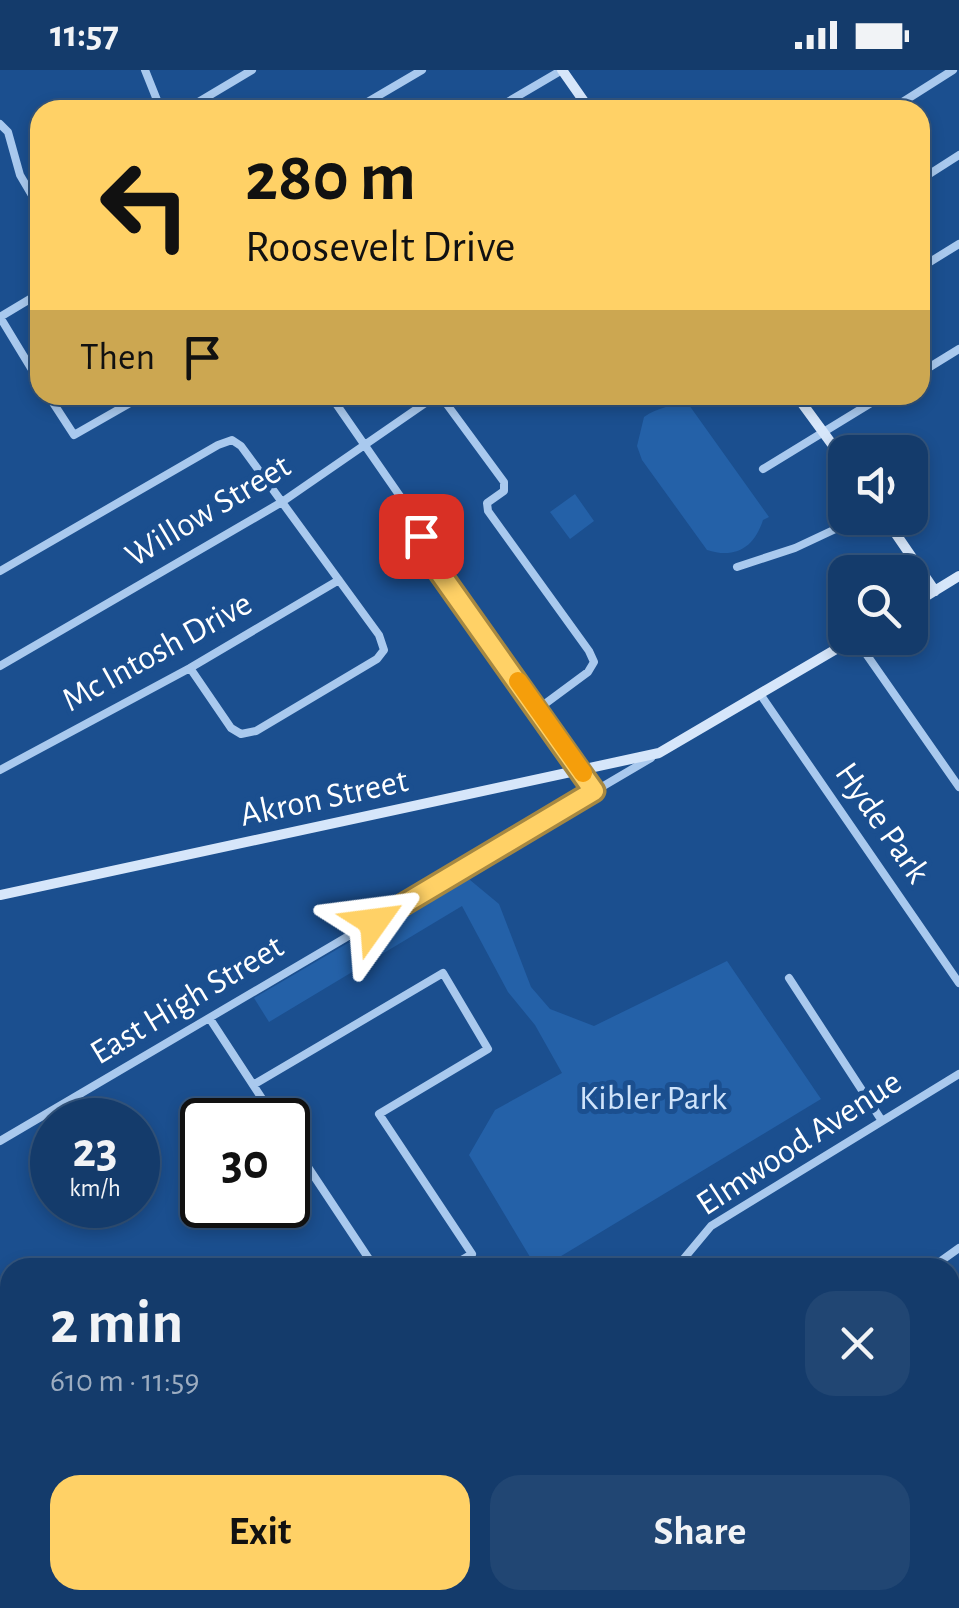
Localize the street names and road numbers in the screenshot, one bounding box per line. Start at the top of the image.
street label: Willow Street [119,448,297,574]
street label: Mc Intosh Drive [56,586,258,718]
street label: Hyde Park [828,757,936,889]
street label: Akron Street [237,763,411,833]
street label: East High Street [85,929,289,1071]
street label: Elmwood Avenue [690,1064,908,1222]

